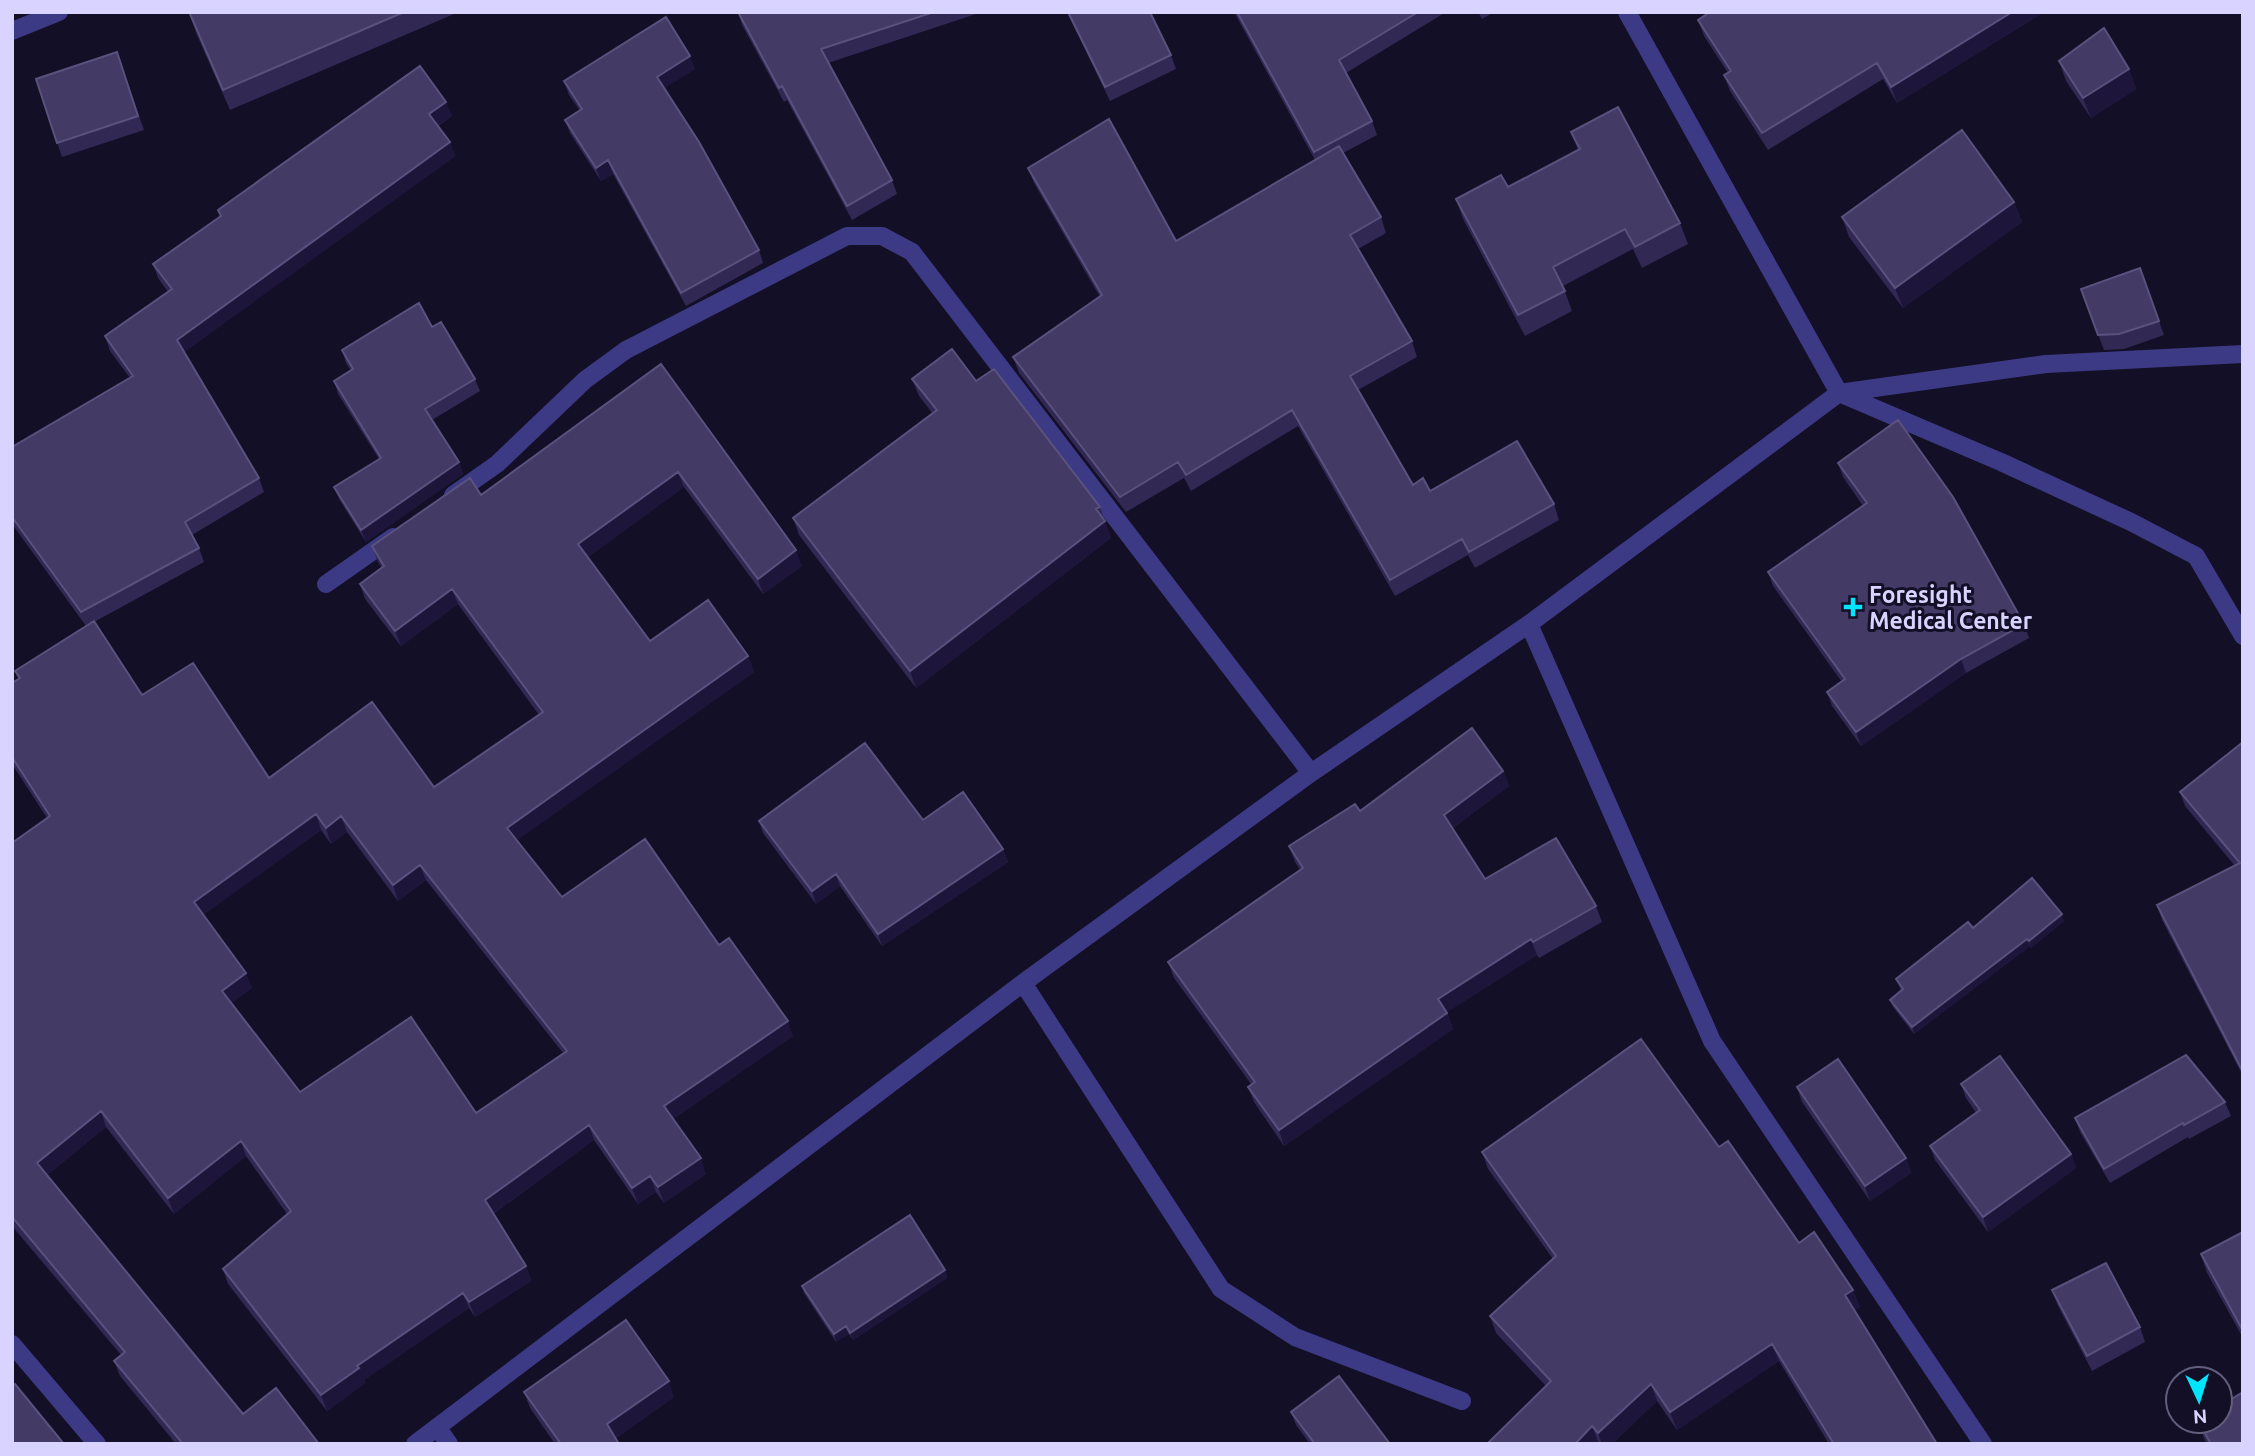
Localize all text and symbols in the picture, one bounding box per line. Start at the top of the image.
place label: Foresight Medical Center [1869,582,2033,633]
marker: Foresight Medical Center [1843,597,1863,617]
north arrow [2164,1365,2234,1435]
text: N [2192,1405,2208,1428]

